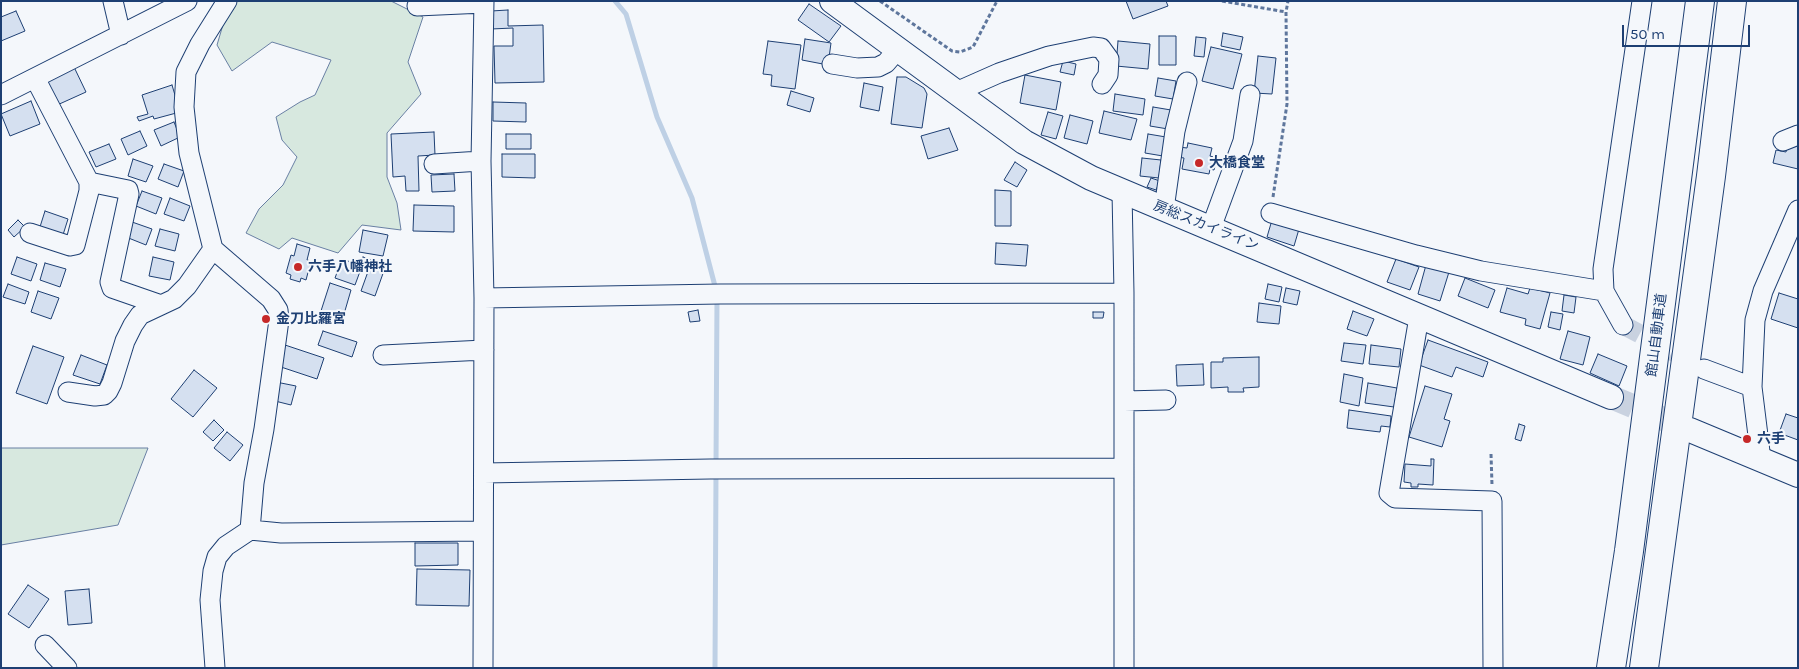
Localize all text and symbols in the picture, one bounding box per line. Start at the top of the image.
scale bar [1624,15,1752,47]
text: 50 m [1630,25,1665,43]
place label: 大橋食堂 [1209,155,1265,171]
marker: 大橋食堂 [1193,157,1205,169]
street label: 房総スカイライン [1151,197,1261,255]
place label: 六手八幡神社 [308,259,392,275]
marker: 六手八幡神社 [292,261,304,273]
street label: 館山自動車道 [1644,292,1670,378]
place label: 金刀比羅宮 [276,311,346,327]
marker: 金刀比羅宮 [260,313,272,325]
place label: 六手 [1757,431,1785,447]
marker: 六手 [1741,433,1753,445]

